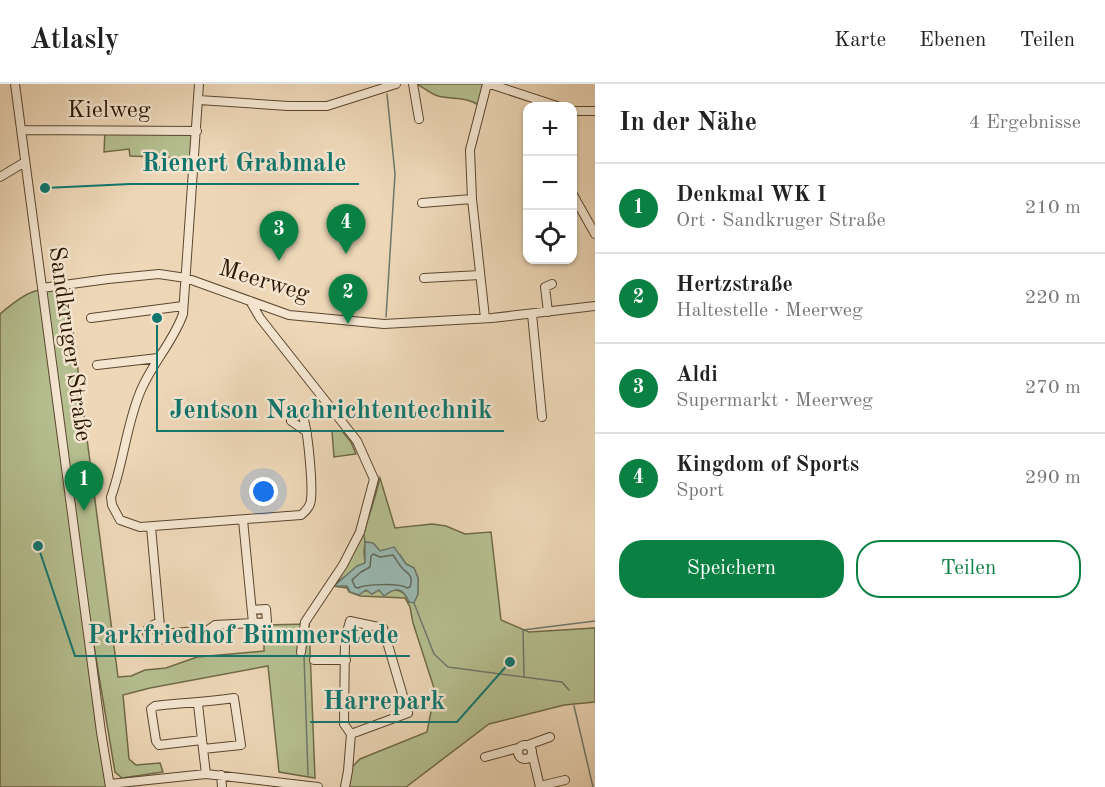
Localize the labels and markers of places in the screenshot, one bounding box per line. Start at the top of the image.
callout: Rienert Grabmale [130,140,359,184]
pin: 4 [326,204,366,254]
pin: 3 [260,212,298,261]
pin: 2 [328,274,368,324]
callout: Jentson Nachrichtentechnik [157,387,504,431]
pin: 1 [64,462,104,511]
callout: Parkfriedhof Bümmerstede [75,612,410,656]
callout: Harrepark [310,678,457,722]

